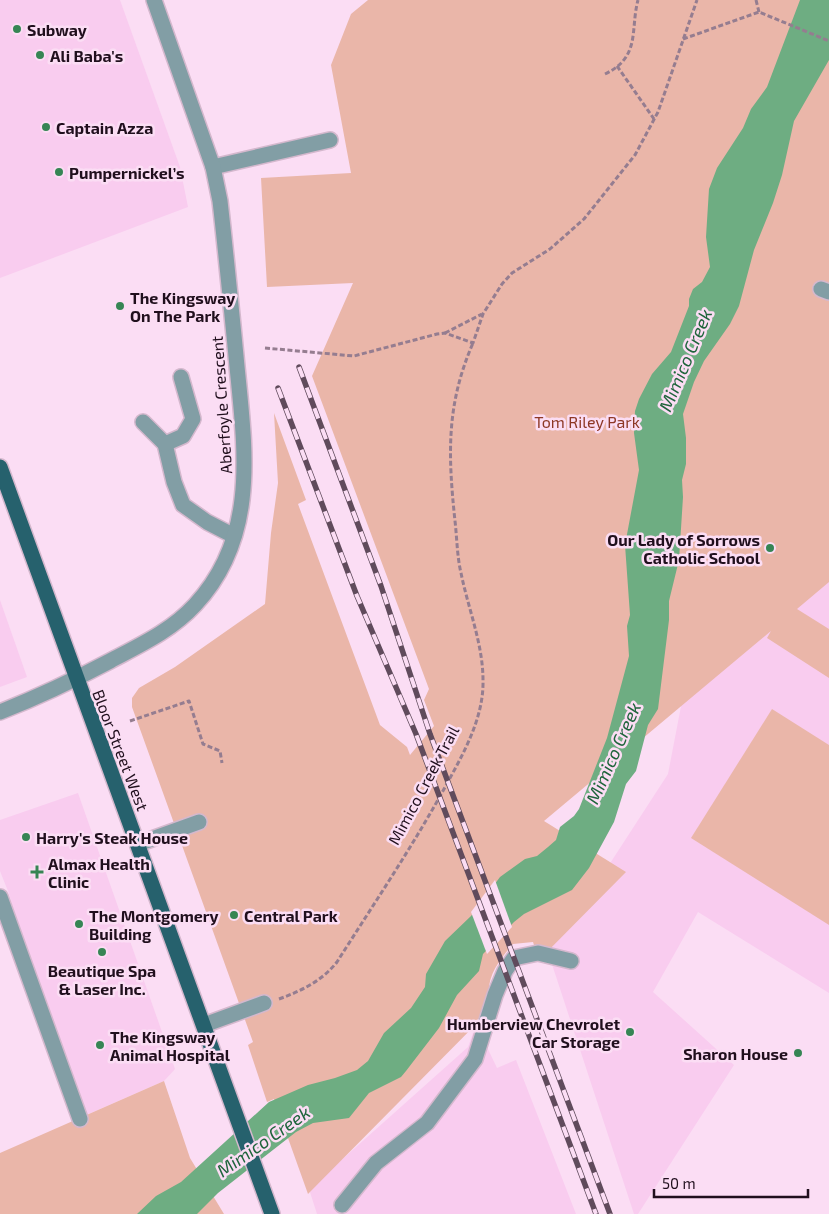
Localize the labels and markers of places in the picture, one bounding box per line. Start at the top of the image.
place label: Subway [27,20,87,40]
marker: Subway [11,23,23,35]
place label: Ali Baba's [50,46,123,65]
marker: Ali Baba's [34,49,46,61]
place label: Captain Azza [56,118,153,137]
marker: Captain Azza [40,121,52,133]
place label: Pumpernickel’s [69,163,185,182]
marker: Pumpernickel’s [53,166,65,178]
place label: The Kingsway On The Park [130,288,235,325]
marker: The Kingsway On The Park [114,300,126,312]
place label: Our Lady of Sorrows Catholic School [607,530,761,567]
marker: Our Lady of Sorrows Catholic School [764,542,776,554]
place label: Harry's Steak House [36,828,188,848]
marker: Harry's Steak House [20,831,32,843]
place label: Almax Health Clinic [48,854,150,891]
marker: Almax Health Clinic [30,865,44,879]
place label: The Montgomery Building [89,906,219,943]
place label: Central Park [244,906,338,925]
marker: Central Park [228,909,240,921]
marker: The Montgomery Building [73,918,85,930]
marker: Beautique Spa & Laser Inc. [96,946,108,958]
place label: Beautique Spa & Laser Inc. [48,961,156,998]
place label: Humberview Chevrolet Car Storage [447,1014,620,1051]
marker: Humberview Chevrolet Car Storage [624,1026,636,1038]
place label: The Kingsway Animal Hospital [110,1027,231,1064]
marker: The Kingsway Animal Hospital [94,1039,106,1051]
place label: Sharon House [683,1044,788,1063]
marker: Sharon House [792,1047,804,1059]

